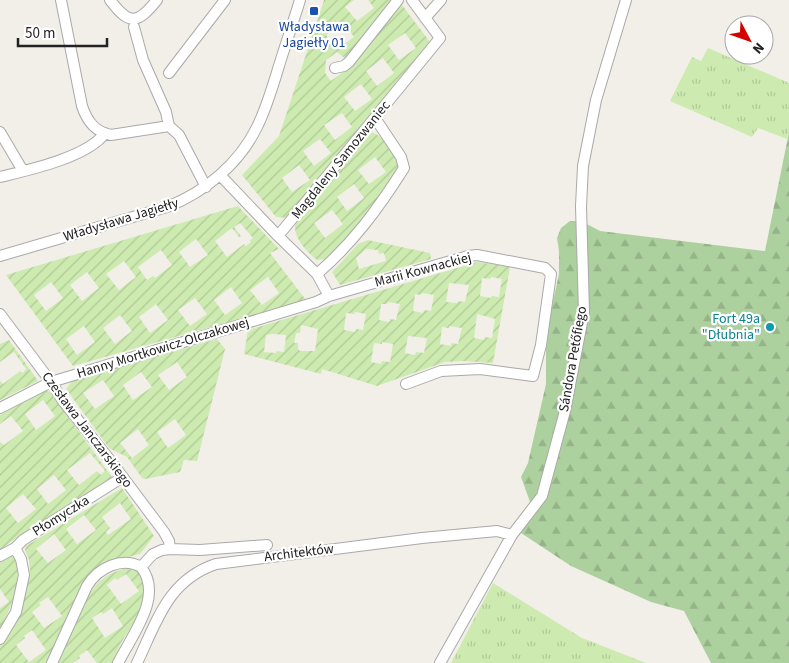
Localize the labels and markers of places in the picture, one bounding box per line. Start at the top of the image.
marker: Władysława Jagiełły 01 [308,5,320,17]
place label: Władysława Jagiełły 01 [279,17,349,53]
place label: Fort 49a "Dłubnia" [702,309,760,345]
marker: Fort 49a "Dłubnia" [764,321,776,333]

